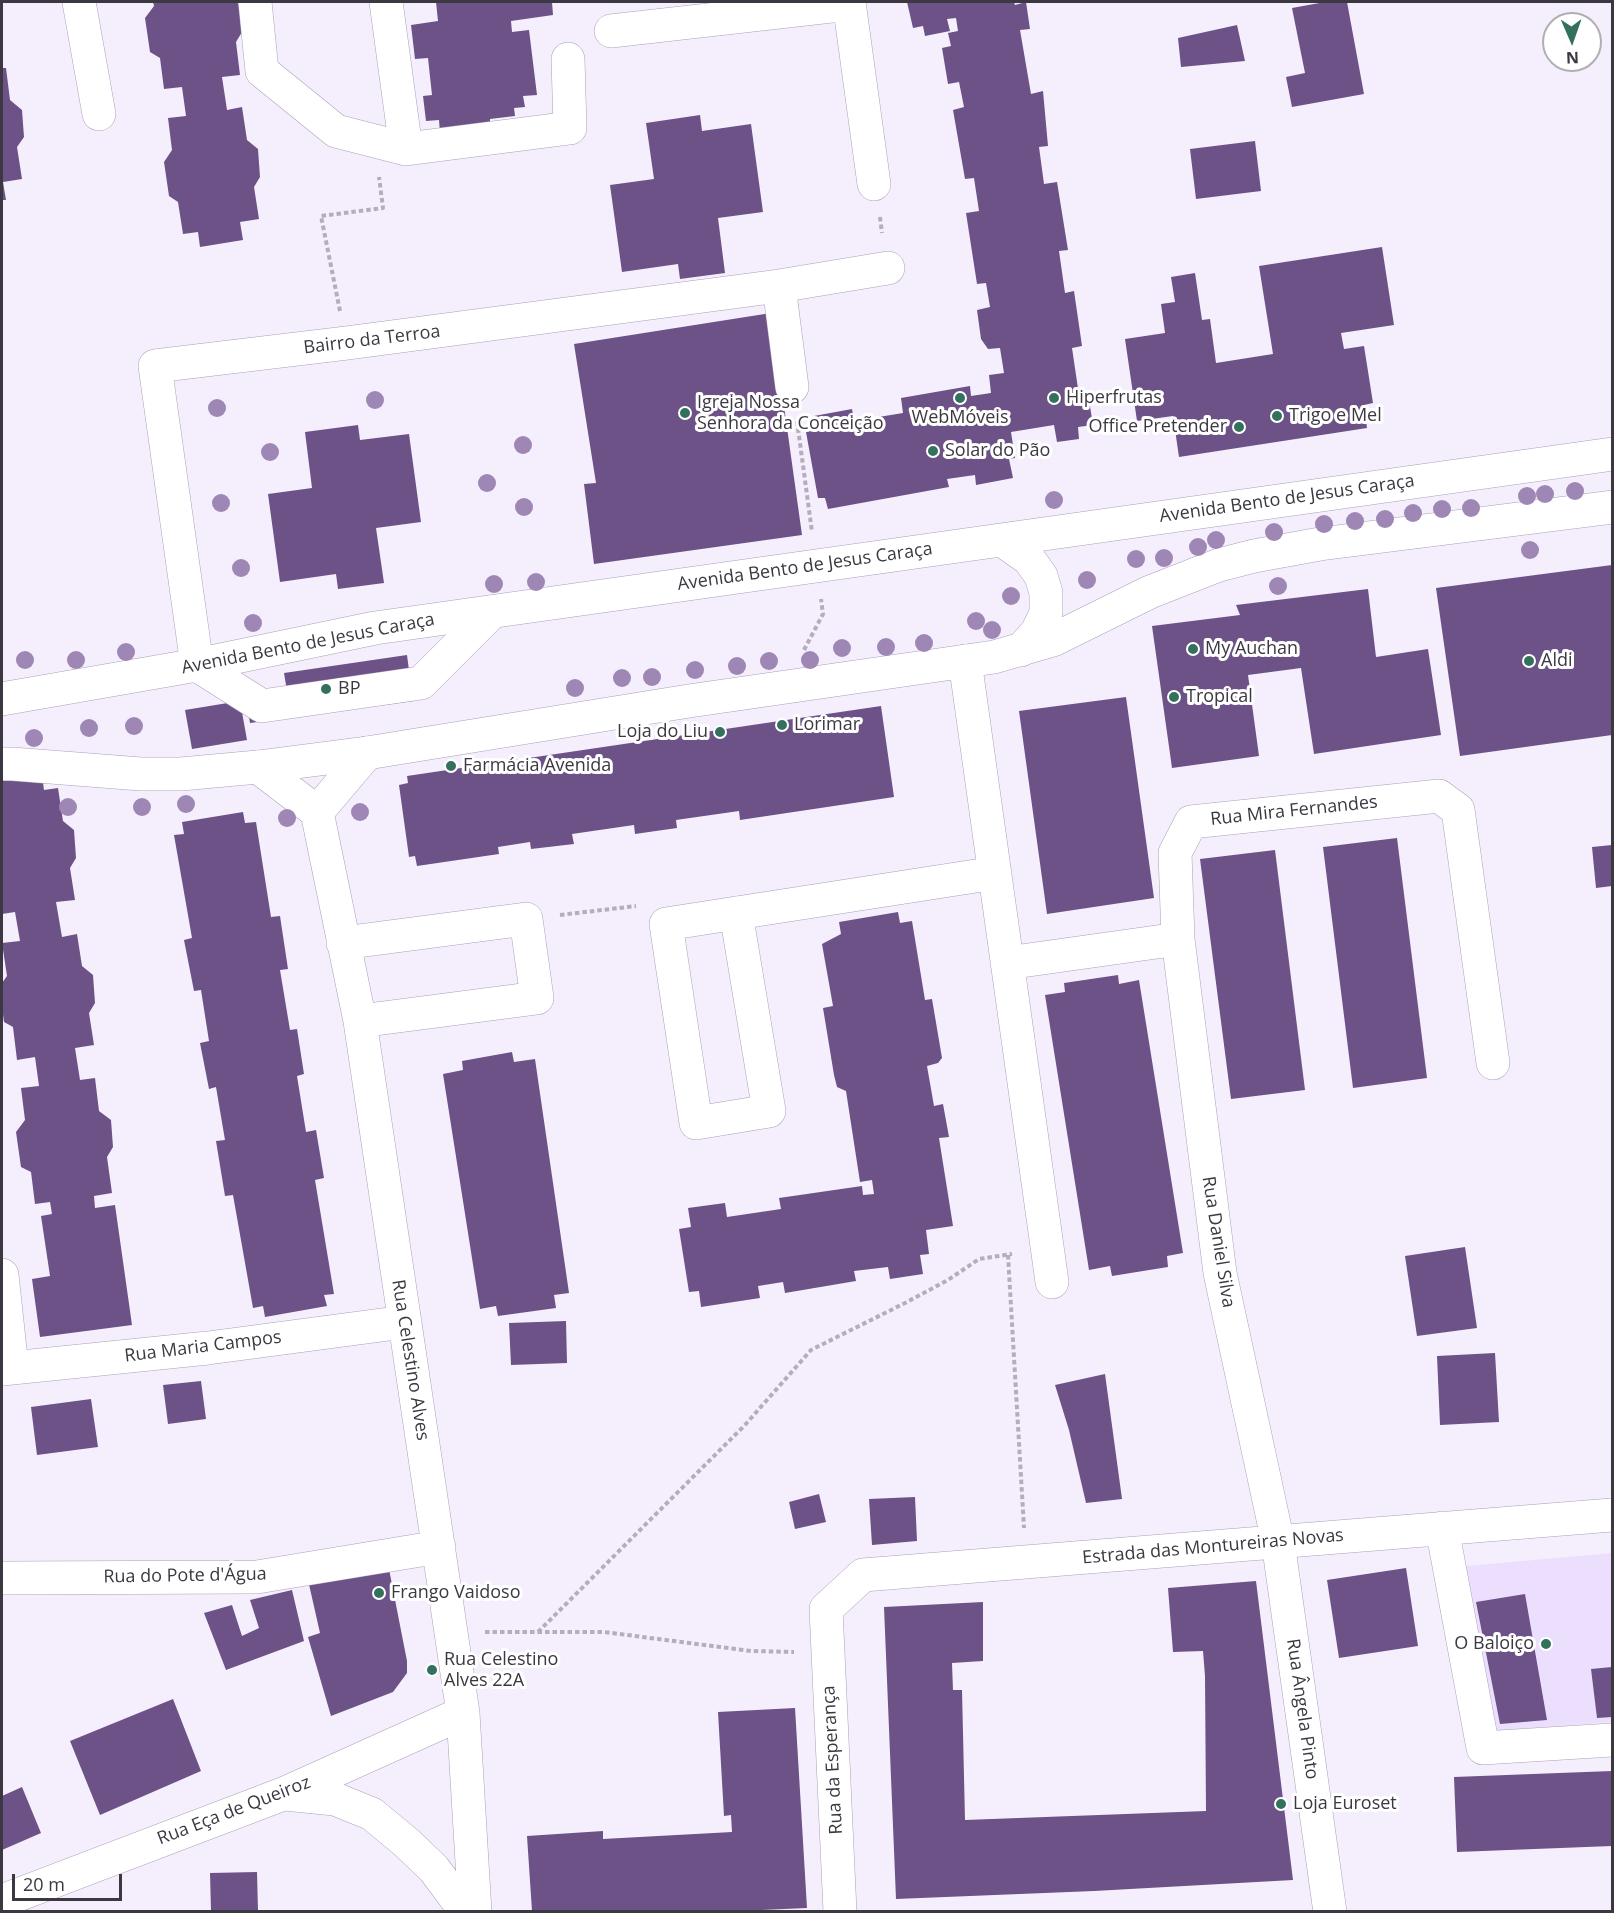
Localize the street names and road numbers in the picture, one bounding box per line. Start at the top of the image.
street label: Bairro da Terroa [302,321,442,359]
street label: Avenida Bento de Jesus Caraça [1158,470,1416,528]
street label: Avenida Bento de Jesus Caraça [676,538,934,596]
street label: Avenida Bento de Jesus Caraça [180,609,436,679]
street label: Rua Mira Fernandes [1209,791,1379,831]
street label: Rua Daniel Silva [1197,1175,1239,1309]
street label: Rua Celestino Alves [387,1278,433,1442]
street label: Rua Maria Campos [123,1327,283,1367]
street label: Estrada das Montureiras Novas [1081,1525,1345,1569]
street label: Rua do Pote d'Água [103,1564,267,1588]
street label: Rua Ângela Pinto [1281,1637,1323,1781]
street label: Rua da Esperança [818,1685,848,1835]
street label: Rua Eça de Queiroz [154,1772,314,1850]

